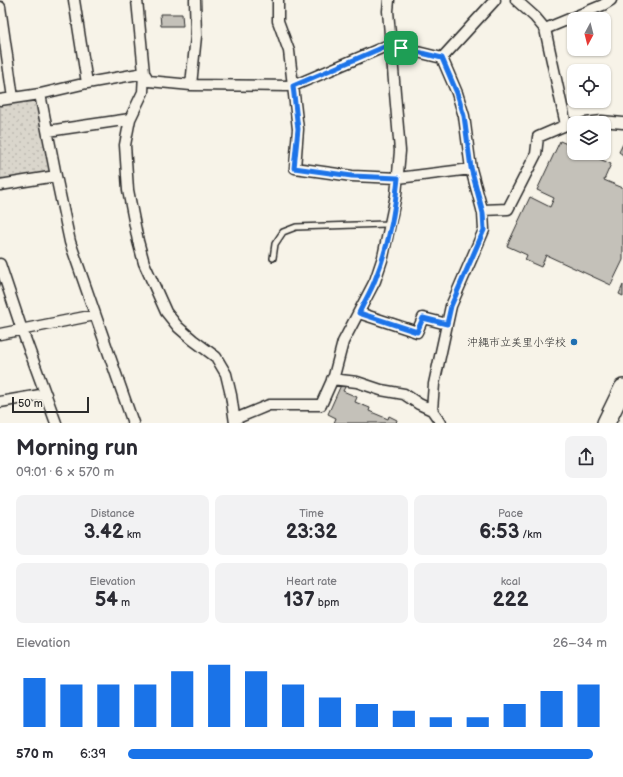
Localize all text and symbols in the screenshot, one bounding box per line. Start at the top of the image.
north arrow [567,12,611,56]
map controls [567,12,611,160]
pin [384,31,418,65]
icon: arrive [390,37,412,59]
button: locate [567,64,611,108]
button: layers [567,116,611,160]
place label: 沖縄市立美里小学校 [467,336,566,349]
marker: 沖縄市立美里小学校 [569,337,579,347]
scale bar [12,395,89,414]
text: 50 m [18,397,43,410]
text: Morning run [16,435,138,462]
button: share [565,436,607,478]
text: 09:01 · 6 × 570 m [16,464,114,480]
text: Distance [91,507,134,520]
text: Time [299,507,324,520]
text: Pace [498,507,523,520]
text: 3.42 [84,520,124,544]
text: 23:32 [286,520,337,544]
text: 6:53 [479,520,519,544]
text: km [124,528,141,541]
text: /km [519,528,542,541]
text: Elevation [90,575,135,588]
text: Heart rate [286,575,337,588]
text: kcal [501,575,520,588]
text: 54 [95,588,118,612]
text: 137 [284,588,315,612]
text: 222 [493,588,528,612]
text: m [118,596,130,609]
text: bpm [315,596,339,609]
text: Elevation [16,635,70,651]
text: 26–34 m [553,635,607,651]
text: 570 m [16,746,53,762]
text: 6:39 [80,746,106,762]

